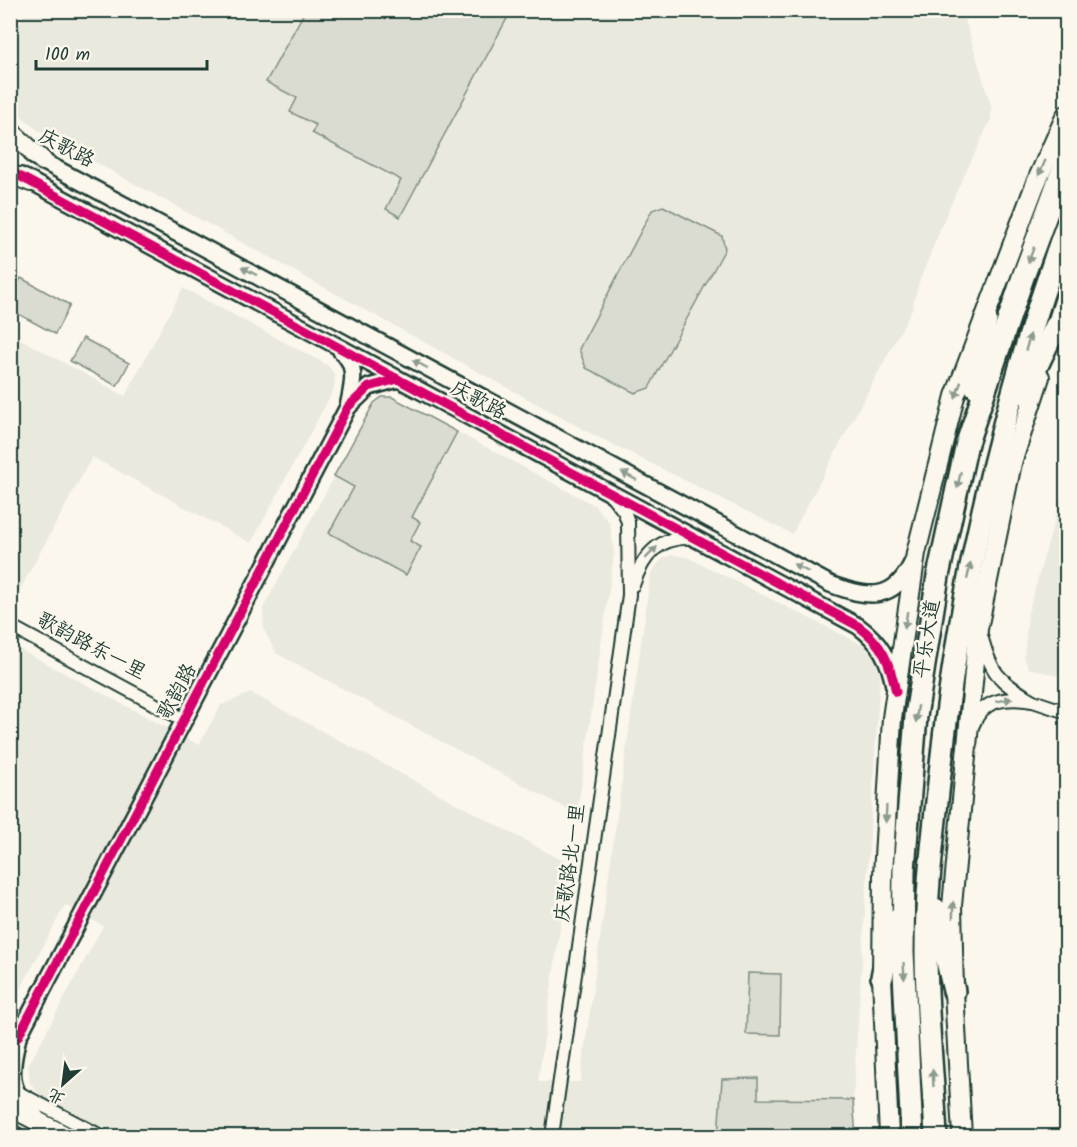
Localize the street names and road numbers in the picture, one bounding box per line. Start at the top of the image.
street label: 庆歌路 [32,121,101,178]
street label: 庆歌路 [444,373,513,430]
street label: 平乐大道 [906,597,950,681]
street label: 歌韵路东一里 [31,605,151,689]
street label: 歌韵路 [150,657,207,726]
street label: 庆歌路北一里 [547,801,595,925]

